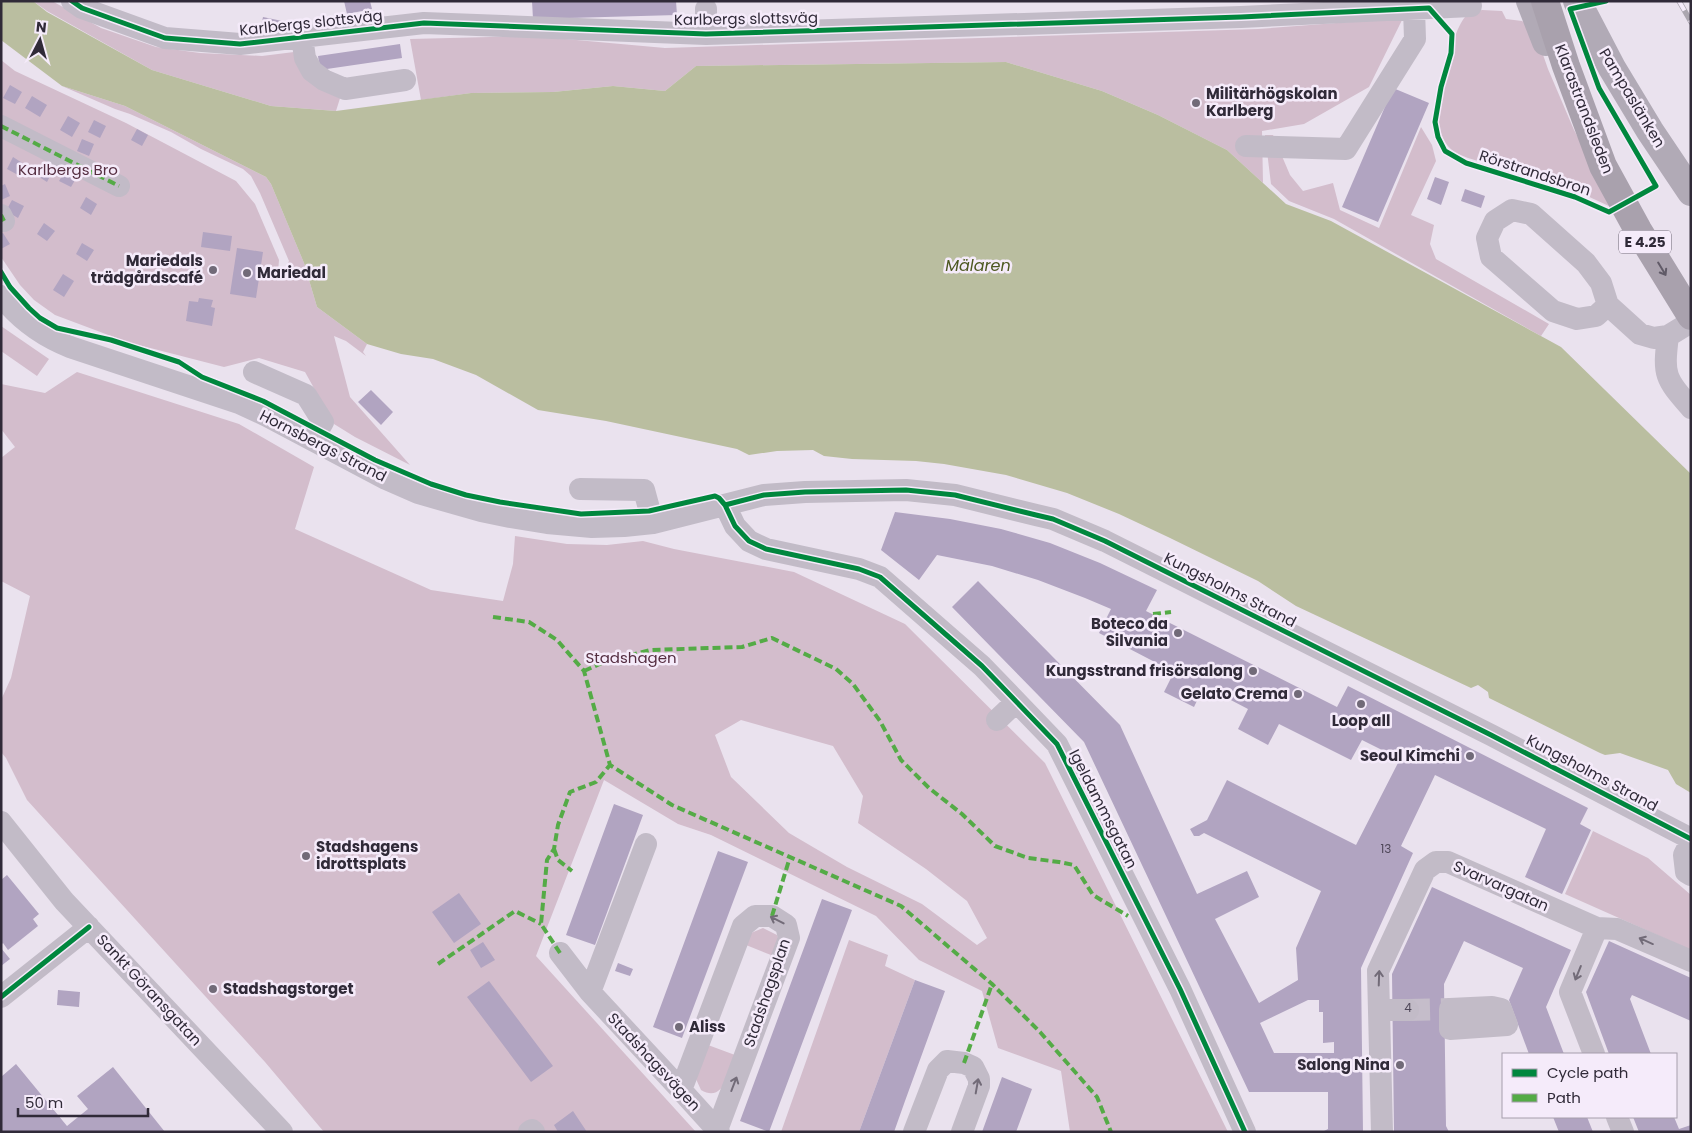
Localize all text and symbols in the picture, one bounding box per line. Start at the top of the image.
street label: Karlbergs slottsväg [238,5,384,40]
street label: Karlbergs slottsväg [674,7,818,30]
north arrow [15,15,65,65]
text: N [35,17,48,38]
street label: Klarastrandsleden [1550,41,1619,177]
street label: Pampaslänken [1594,44,1670,151]
place label: Militärhögskolan Karlberg [1206,83,1338,121]
marker: Militärhögskolan Karlberg [1190,97,1202,109]
street label: Rörstrandsbron [1477,145,1593,200]
park label: Karlbergs Bro [18,159,118,180]
road number: E 4.25 [1619,230,1671,253]
place label: Mariedals trädgårdscafé [91,250,203,288]
water label: Mälaren [945,254,1011,277]
place label: Mariedal [257,262,326,283]
one-way arrow [1657,262,1667,276]
marker: Mariedals trädgårdscafé [207,264,219,276]
marker: Mariedal [241,267,253,279]
street label: Hornsbergs Strand [256,404,390,487]
street label: Kungsholms Strand [1160,547,1300,632]
place label: Boteco da Silvania [1091,613,1168,651]
marker: Boteco da Silvania [1172,627,1184,639]
park label: Stadshagen [585,647,677,668]
place label: Kungsstrand frisörsalong [1046,660,1243,681]
marker: Kungsstrand frisörsalong [1247,665,1259,677]
place label: Gelato Crema [1181,683,1288,704]
marker: Gelato Crema [1292,688,1304,700]
marker: Loop all [1355,698,1367,710]
place label: Loop all [1332,710,1390,731]
street label: Kungsholms Strand [1523,729,1662,816]
place label: Seoul Kimchi [1360,745,1460,766]
street label: Igeldammsgatan [1064,746,1143,872]
marker: Seoul Kimchi [1464,750,1476,762]
place label: Stadshagens idrottsplats [316,836,418,874]
house number: 13 [1381,840,1391,857]
marker: Stadshagens idrottsplats [300,850,312,862]
street label: Svarvargatan [1450,855,1552,916]
one-way arrow [769,915,784,925]
street label: Sankt Göransgatan [92,929,207,1050]
street label: Stadshagsplan [738,936,795,1050]
one-way arrow [1639,936,1654,946]
one-way arrow [1573,965,1582,980]
one-way arrow [1374,970,1383,986]
place label: Stadshagstorget [223,978,354,999]
marker: Stadshagstorget [207,983,219,995]
house number: 4 [1404,999,1412,1016]
street label: Stadshagsvägen [603,1008,706,1116]
place label: Aliss [689,1016,726,1037]
marker: Aliss [673,1021,685,1033]
legend [1502,1053,1677,1118]
place label: Salong Nina [1297,1054,1390,1075]
marker: Salong Nina [1394,1059,1406,1071]
text: Cycle path [1547,1062,1628,1083]
one-way arrow [730,1077,739,1093]
one-way arrow [973,1078,983,1094]
scale bar [18,1086,148,1118]
text: Path [1547,1087,1581,1108]
text: 50 m [25,1092,63,1113]

